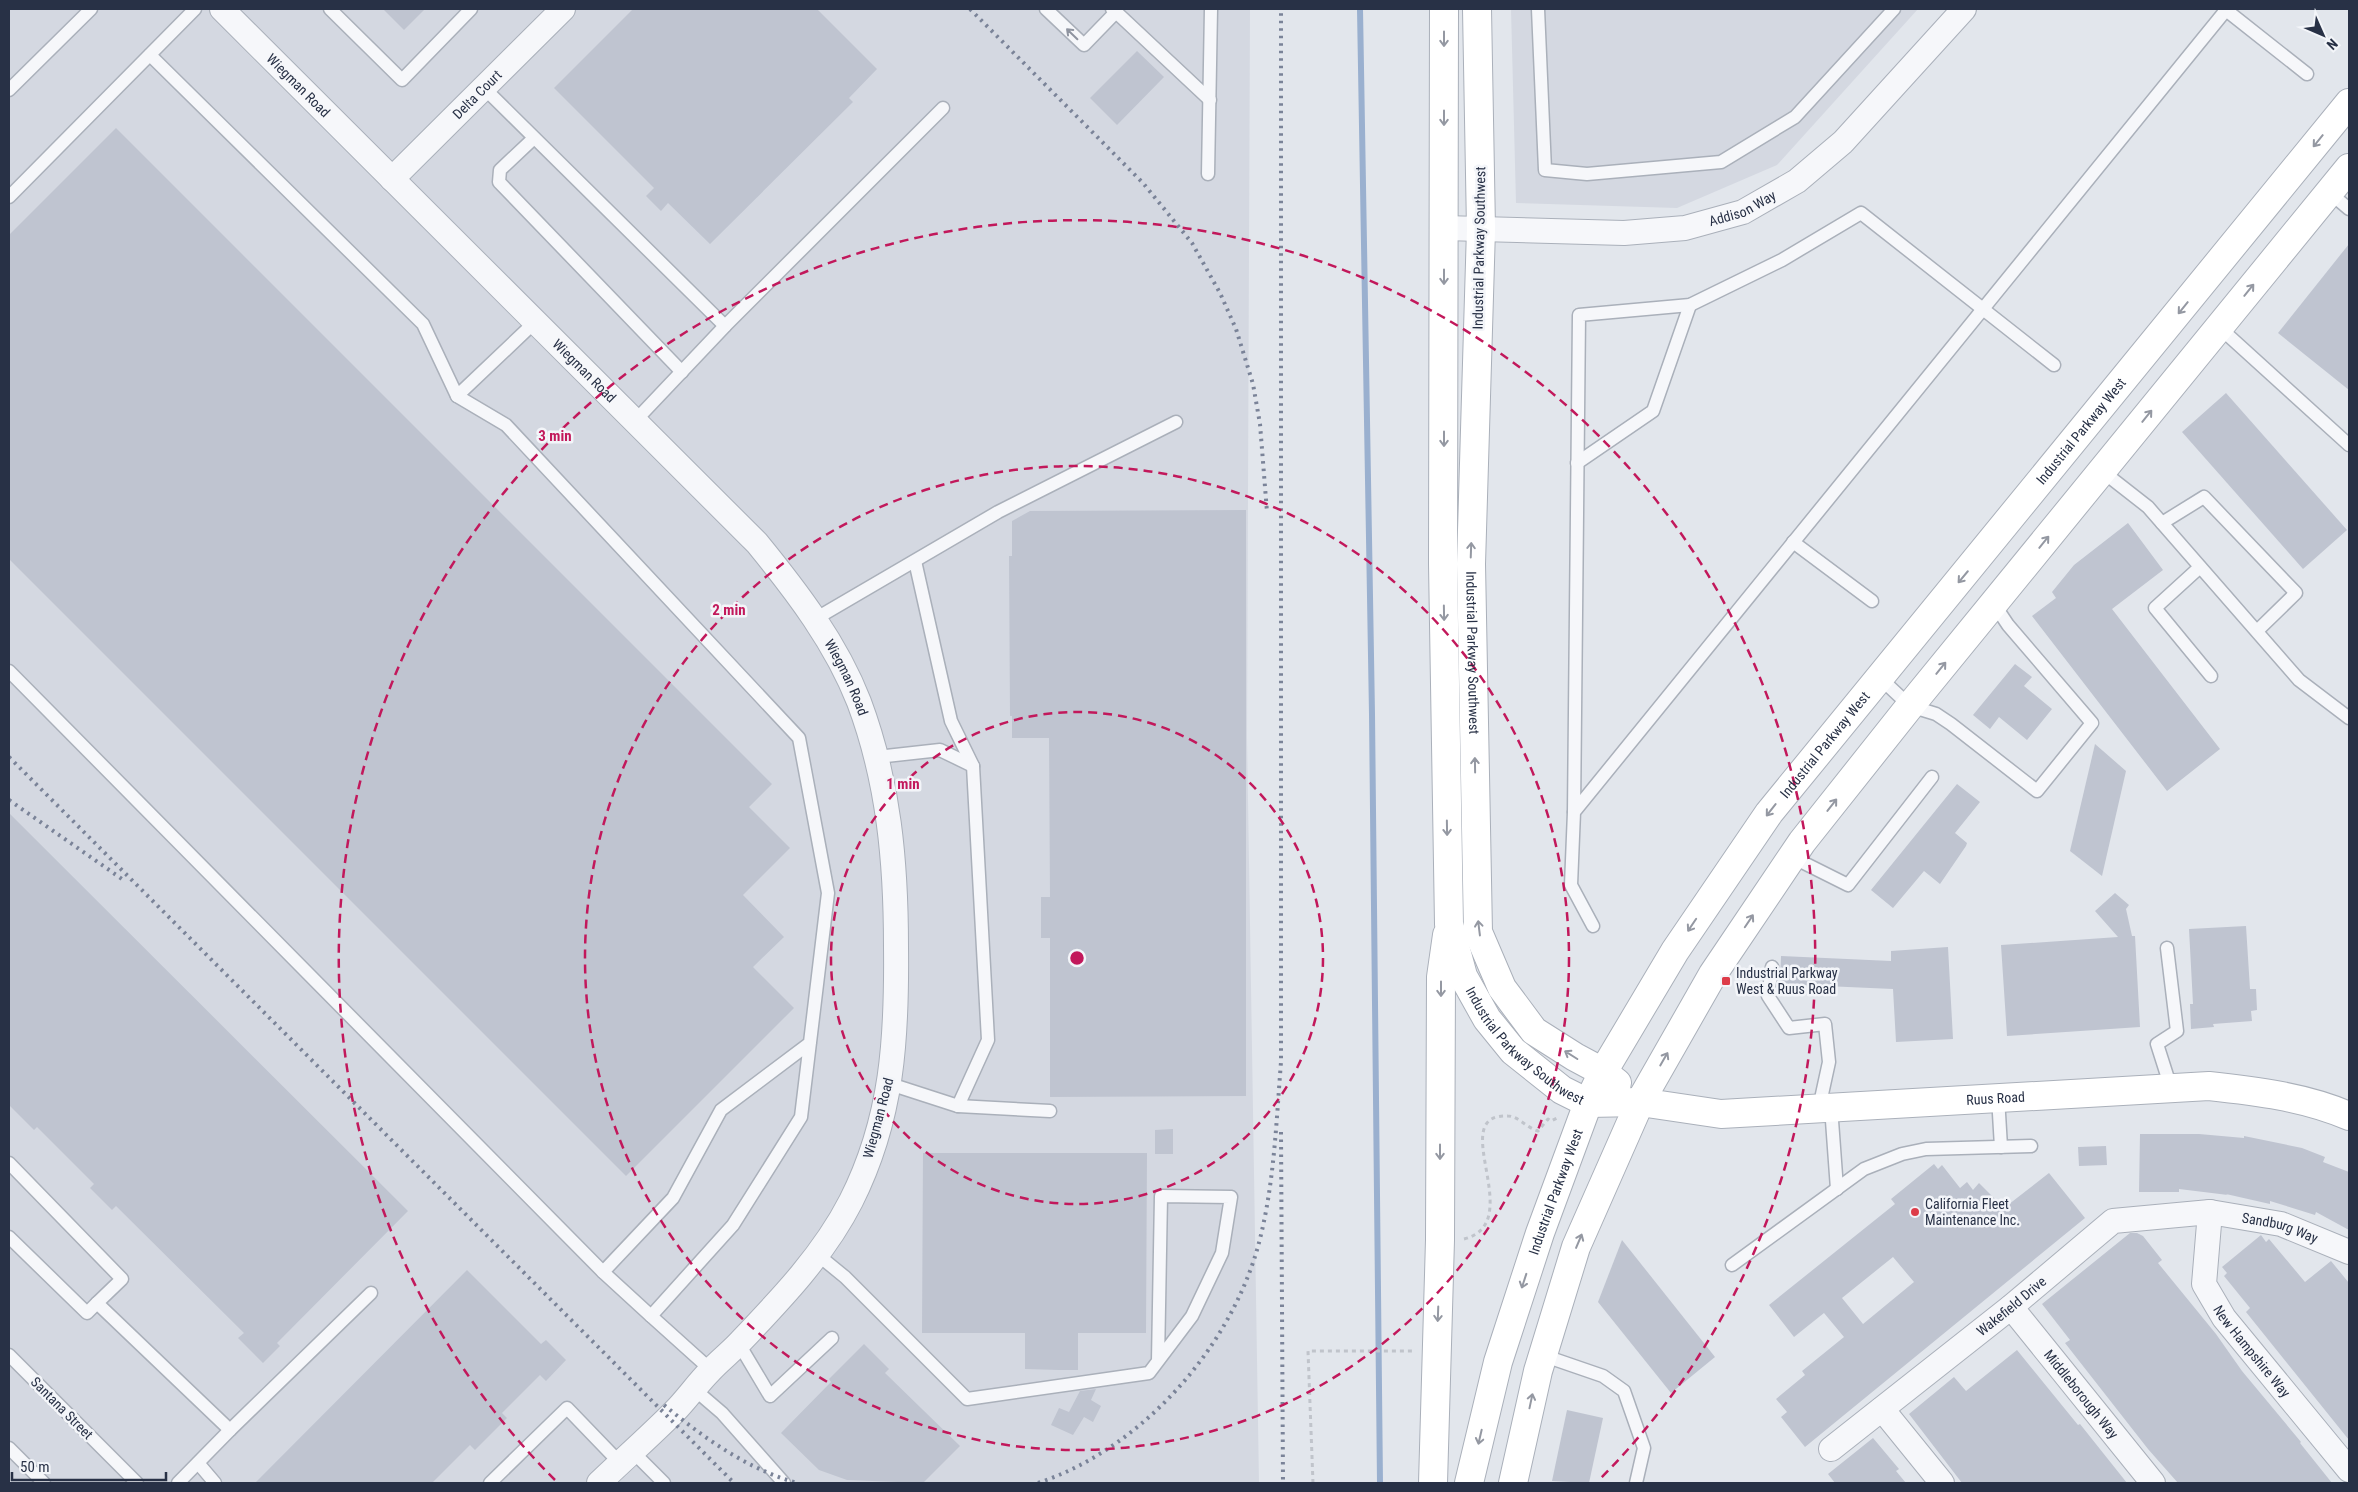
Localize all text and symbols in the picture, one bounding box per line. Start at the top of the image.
north arrow [2298,10,2348,60]
one-way arrow [1066,28,1079,40]
one-way arrow [1439,30,1449,47]
text: N [2324,36,2341,53]
street label: Wiegman Road [263,50,333,120]
street label: Delta Court [449,67,505,122]
one-way arrow [1439,110,1449,126]
one-way arrow [2313,134,2324,147]
street label: Industrial Parkway Southwest [1470,166,1488,330]
street label: Addison Way [1707,187,1779,229]
one-way arrow [1439,268,1449,285]
one-way arrow [2244,284,2255,297]
one-way arrow [2177,301,2188,314]
street label: Wiegman Road [549,336,619,406]
street label: Industrial Parkway West [2033,375,2129,487]
one-way arrow [2141,410,2152,423]
text: 3 min [538,427,572,445]
one-way arrow [1439,431,1449,447]
one-way arrow [2038,536,2049,549]
one-way arrow [1467,543,1476,559]
one-way arrow [1958,570,1969,583]
street label: Industrial Parkway Southwest [1463,571,1482,735]
text: 2 min [712,601,746,619]
one-way arrow [1439,604,1449,620]
street label: Wiegman Road [821,636,871,718]
one-way arrow [1936,662,1947,675]
street label: Industrial Parkway West [1777,688,1873,801]
one-way arrow [1470,758,1480,774]
text: 1 min [886,775,920,793]
one-way arrow [1826,799,1837,812]
one-way arrow [1766,803,1777,816]
one-way arrow [1442,819,1452,835]
one-way arrow [1744,914,1754,928]
one-way arrow [1687,918,1697,932]
one-way arrow [1474,920,1484,936]
centre of rings [1068,949,1086,967]
place label: Industrial Parkway West & Ruus Road [1736,965,1838,997]
marker: Industrial Parkway West & Ruus Road [1720,975,1732,987]
one-way arrow [1436,980,1446,997]
street label: Industrial Parkway Southwest [1463,984,1587,1108]
one-way arrow [1564,1049,1578,1060]
one-way arrow [1659,1052,1669,1067]
street label: Wiegman Road [860,1076,896,1160]
street label: Ruus Road [1966,1089,2025,1108]
street label: Industrial Parkway West [1525,1127,1586,1257]
one-way arrow [1435,1143,1445,1159]
place label: California Fleet Maintenance Inc. [1925,1196,2020,1228]
marker: California Fleet Maintenance Inc. [1909,1206,1921,1218]
street label: Sandburg Way [2241,1210,2320,1246]
one-way arrow [1574,1234,1584,1249]
one-way arrow [1519,1273,1529,1289]
street label: Wakefield Drive [1973,1273,2049,1339]
street label: New Hampshire Way [2210,1302,2294,1401]
one-way arrow [1433,1306,1442,1322]
street label: Middleborough Way [2041,1347,2122,1442]
street label: Santana Street [28,1374,96,1442]
one-way arrow [1527,1394,1536,1410]
one-way arrow [1475,1429,1484,1445]
scale bar [12,1450,166,1482]
text: 50 m [20,1458,50,1476]

